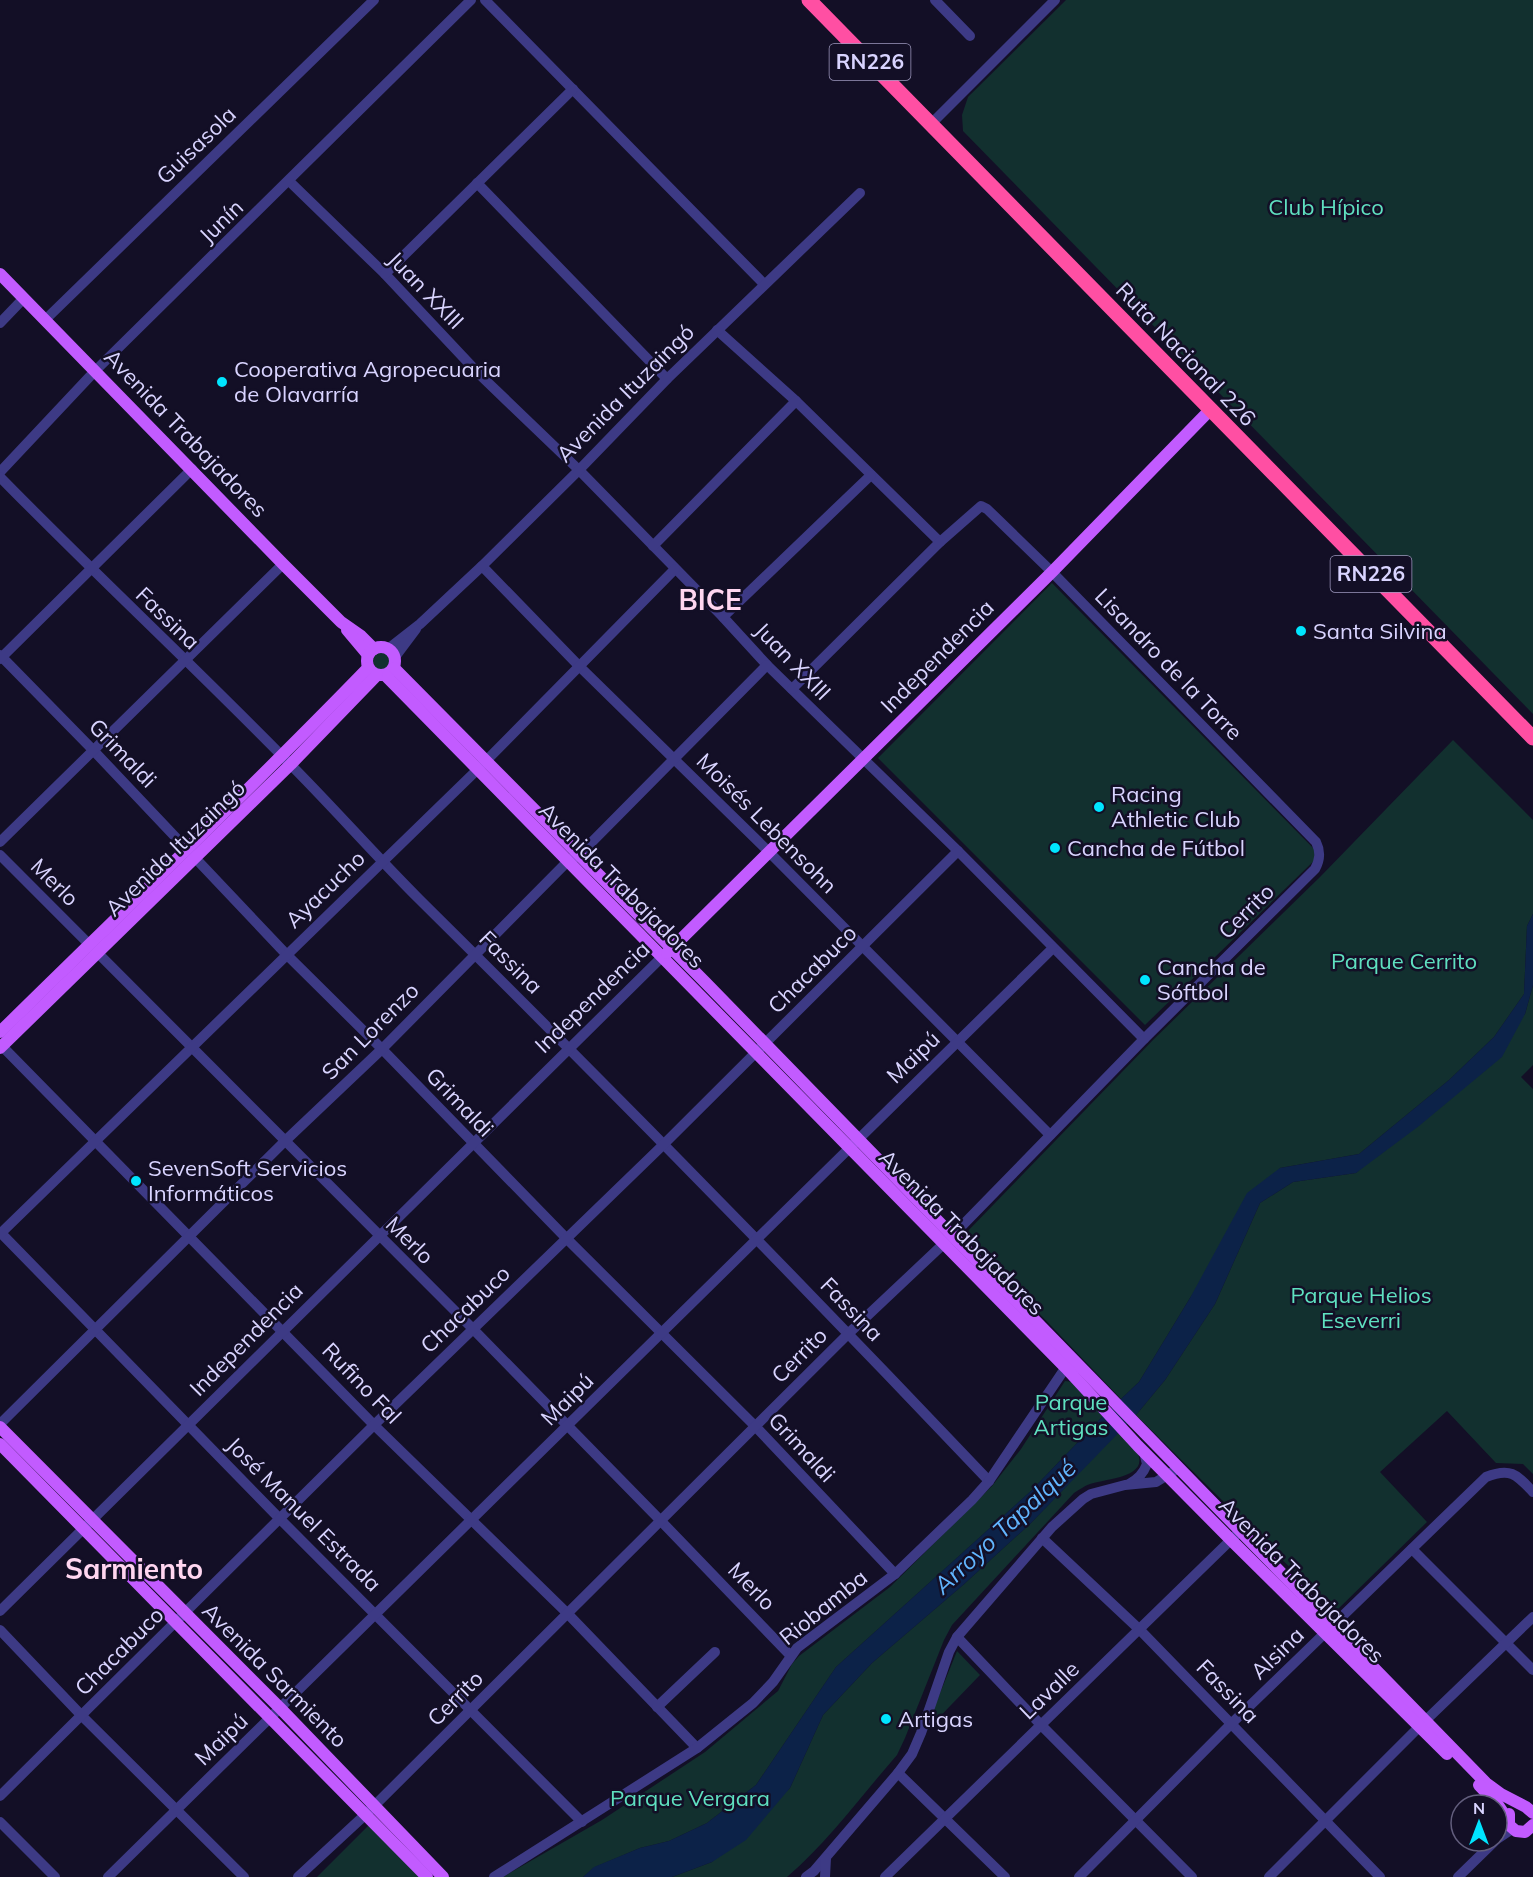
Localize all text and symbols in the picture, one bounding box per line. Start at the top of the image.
road number: RN226 [830,44,910,80]
street label: Guisasola [150,100,242,190]
street label: Junín [193,193,249,249]
park label: Club Hípico [1268,193,1384,221]
street label: Juan XXIII [382,245,470,335]
street label: Ruta Nacional 226 [1110,276,1262,432]
street label: Avenida Ituzaingó [550,318,700,468]
street label: Avenida Trabajadores [98,343,274,523]
place label: Cooperativa Agropecuaria de Olavarría [234,355,501,408]
marker: Cooperativa Agropecuaria de Olavarría [215,375,229,389]
road number: RN226 [1330,556,1412,592]
street label: Fassina [130,581,206,655]
district label: BICE [678,582,742,617]
street label: Lisandro de la Torre [1089,582,1249,746]
street label: Independencia [874,593,1000,719]
street label: Juan XXIII [749,616,837,706]
place label: Santa Silvina [1313,617,1447,645]
marker: Santa Silvina [1294,624,1308,638]
street label: Grimaldi [83,713,163,793]
street label: Moisés Lebensohn [691,747,843,899]
street label: Avenida Ituzaingó [99,774,251,922]
place label: Racing Athletic Club [1111,780,1240,833]
street label: Avenida Trabajadores [533,796,711,974]
marker: Racing Athletic Club [1092,800,1106,814]
place label: Cancha de Fútbol [1067,834,1245,862]
marker: Cancha de Fútbol [1048,841,1062,855]
street label: Ayacucho [279,844,371,934]
street label: Merlo [25,852,85,912]
street label: Cerrito [1212,877,1280,945]
street label: Chacabuco [762,919,862,1019]
street label: Fassina [473,924,549,1000]
street label: Independencia [529,935,655,1059]
park label: Parque Cerrito [1331,947,1477,975]
place label: Cancha de Sóftbol [1157,953,1266,1006]
marker: Cancha de Sóftbol [1138,973,1152,987]
street label: San Lorenzo [315,976,425,1086]
street label: Maipú [881,1025,945,1089]
street label: Grimaldi [420,1062,500,1142]
street label: Avenida Trabajadores [873,1143,1051,1321]
place label: SevenSoft Servicios Informáticos [148,1154,347,1207]
marker: SevenSoft Servicios Informáticos [129,1174,143,1188]
street label: Merlo [380,1210,440,1270]
street label: Chacabuco [414,1259,516,1359]
street label: Fassina [815,1271,889,1347]
street label: Independencia [183,1276,309,1402]
park label: Parque Helios Eseverri [1290,1281,1432,1334]
street label: Cerrito [765,1321,833,1389]
street label: Rufino Fal [316,1337,408,1429]
street label: Maipú [535,1367,599,1431]
park label: Parque Artigas [1033,1388,1109,1441]
street label: Grimaldi [763,1406,841,1488]
street label: José Manuel Estrada [221,1431,387,1597]
water label: Arroyo Tapalqué [926,1453,1082,1601]
street label: Avenida Trabajadores [1213,1491,1391,1669]
district label: Sarmiento [65,1551,203,1586]
street label: Merlo [722,1556,782,1616]
street label: Riobamba [773,1563,873,1651]
street label: Avenida Sarmiento [197,1597,353,1753]
street label: Chacabuco [69,1601,169,1701]
street label: Alsina [1244,1621,1310,1685]
street label: Fassina [1191,1653,1265,1729]
street label: Lavalle [1013,1655,1085,1725]
street label: Cerrito [421,1664,489,1732]
place label: Artigas [898,1705,973,1733]
street label: Maipú [189,1707,253,1771]
marker: Artigas [879,1712,893,1726]
park label: Parque Vergara [610,1784,770,1812]
north arrow [1449,1793,1509,1853]
text: N [1473,1798,1485,1818]

